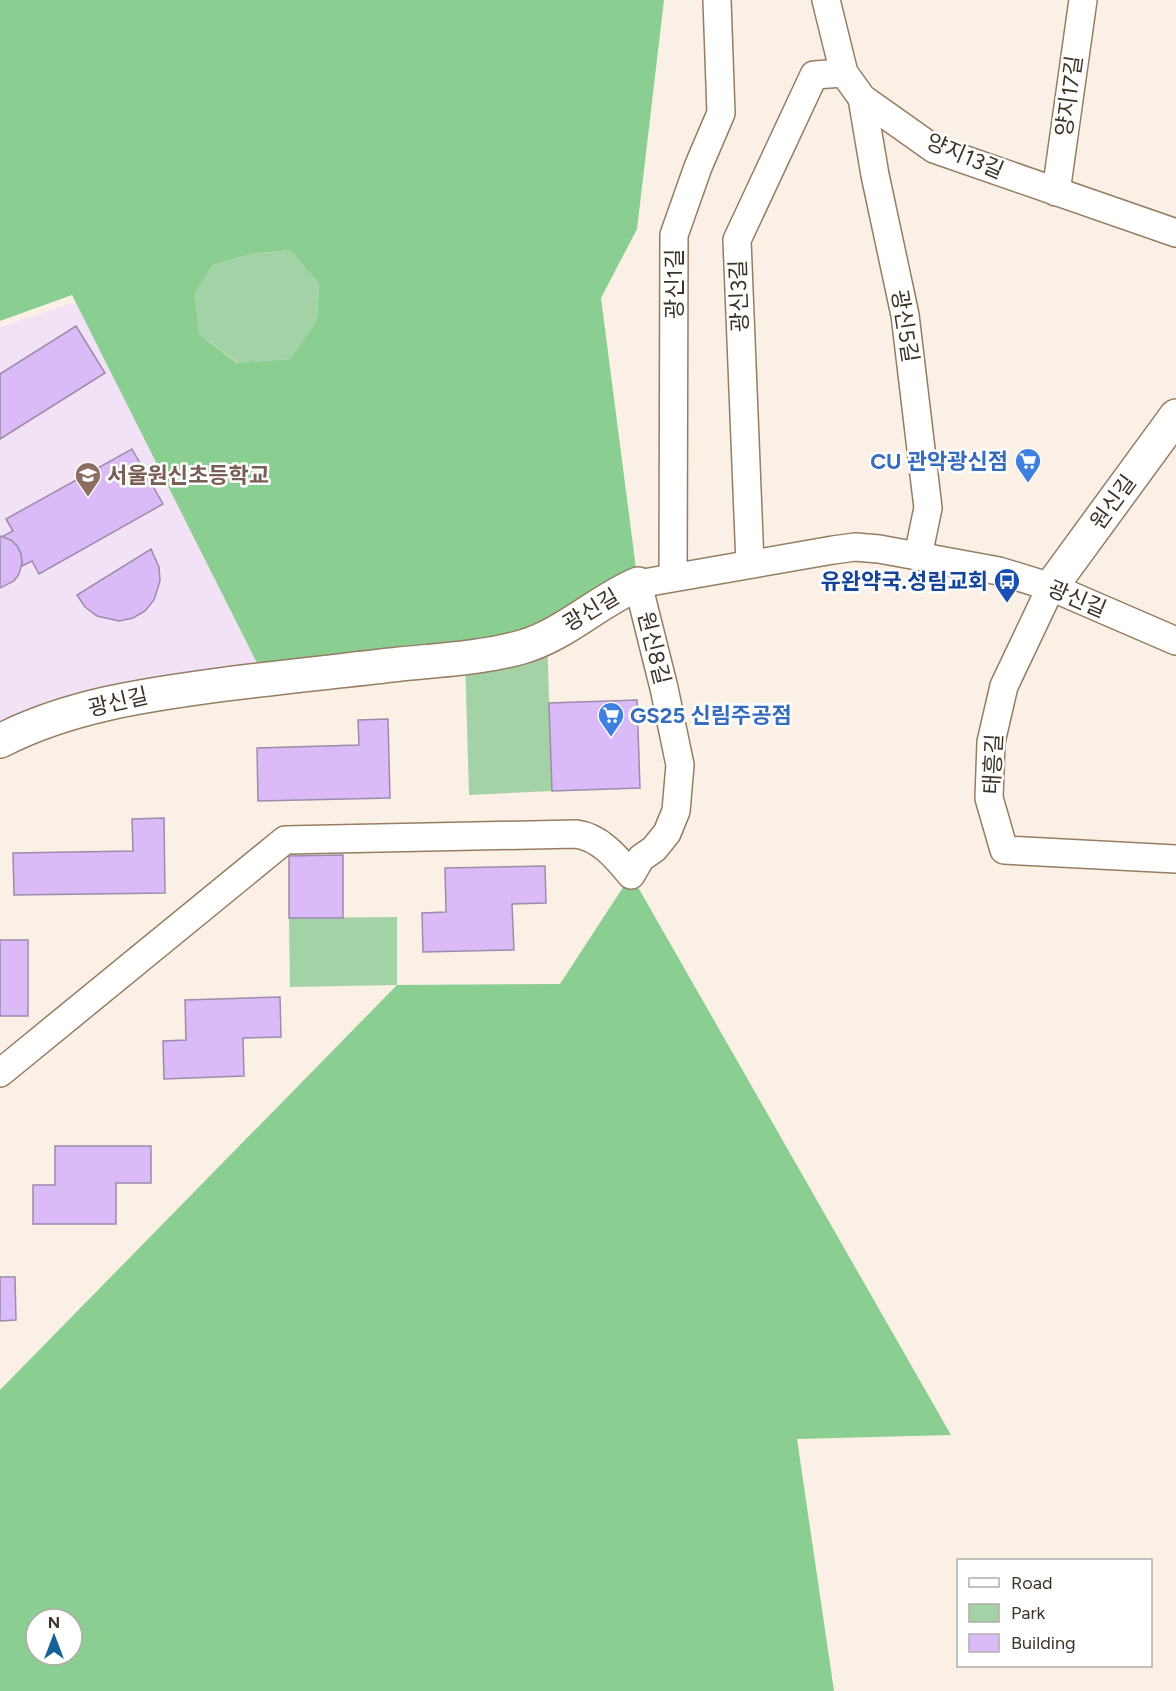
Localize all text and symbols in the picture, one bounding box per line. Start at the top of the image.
street label: 양지17길 [1050,54,1088,138]
street label: 양지13길 [922,128,1008,184]
street label: 광신1길 [661,249,688,319]
street label: 광신3길 [724,259,754,333]
street label: 광신5길 [886,288,924,364]
supermarket icon: CU 관악광신점 [1013,446,1043,484]
place label: CU 관악광신점 [870,448,1008,475]
school or university icon: 서울원신초등학교 [73,460,103,498]
place label: 서울원신초등학교 [107,462,269,489]
street label: 원신길 [1084,469,1142,535]
bus stop icon: 유완약국.성림교회 [992,566,1022,604]
place label: 유완약국.성림교회 [821,568,988,595]
street label: 광신길 [1044,575,1110,623]
street label: 광신길 [558,583,624,637]
street label: 원신8길 [632,609,676,687]
street label: 광신길 [85,682,151,722]
supermarket icon: GS25 신림주공점 [596,700,626,738]
place label: GS25 신림주공점 [630,702,792,729]
street label: 태흥길 [978,733,1008,795]
legend [957,1559,1152,1667]
text: Road [1011,1572,1052,1594]
text: Park [1011,1602,1046,1624]
north arrow [24,1607,84,1667]
text: N [48,1613,60,1632]
text: Building [1011,1632,1076,1654]

